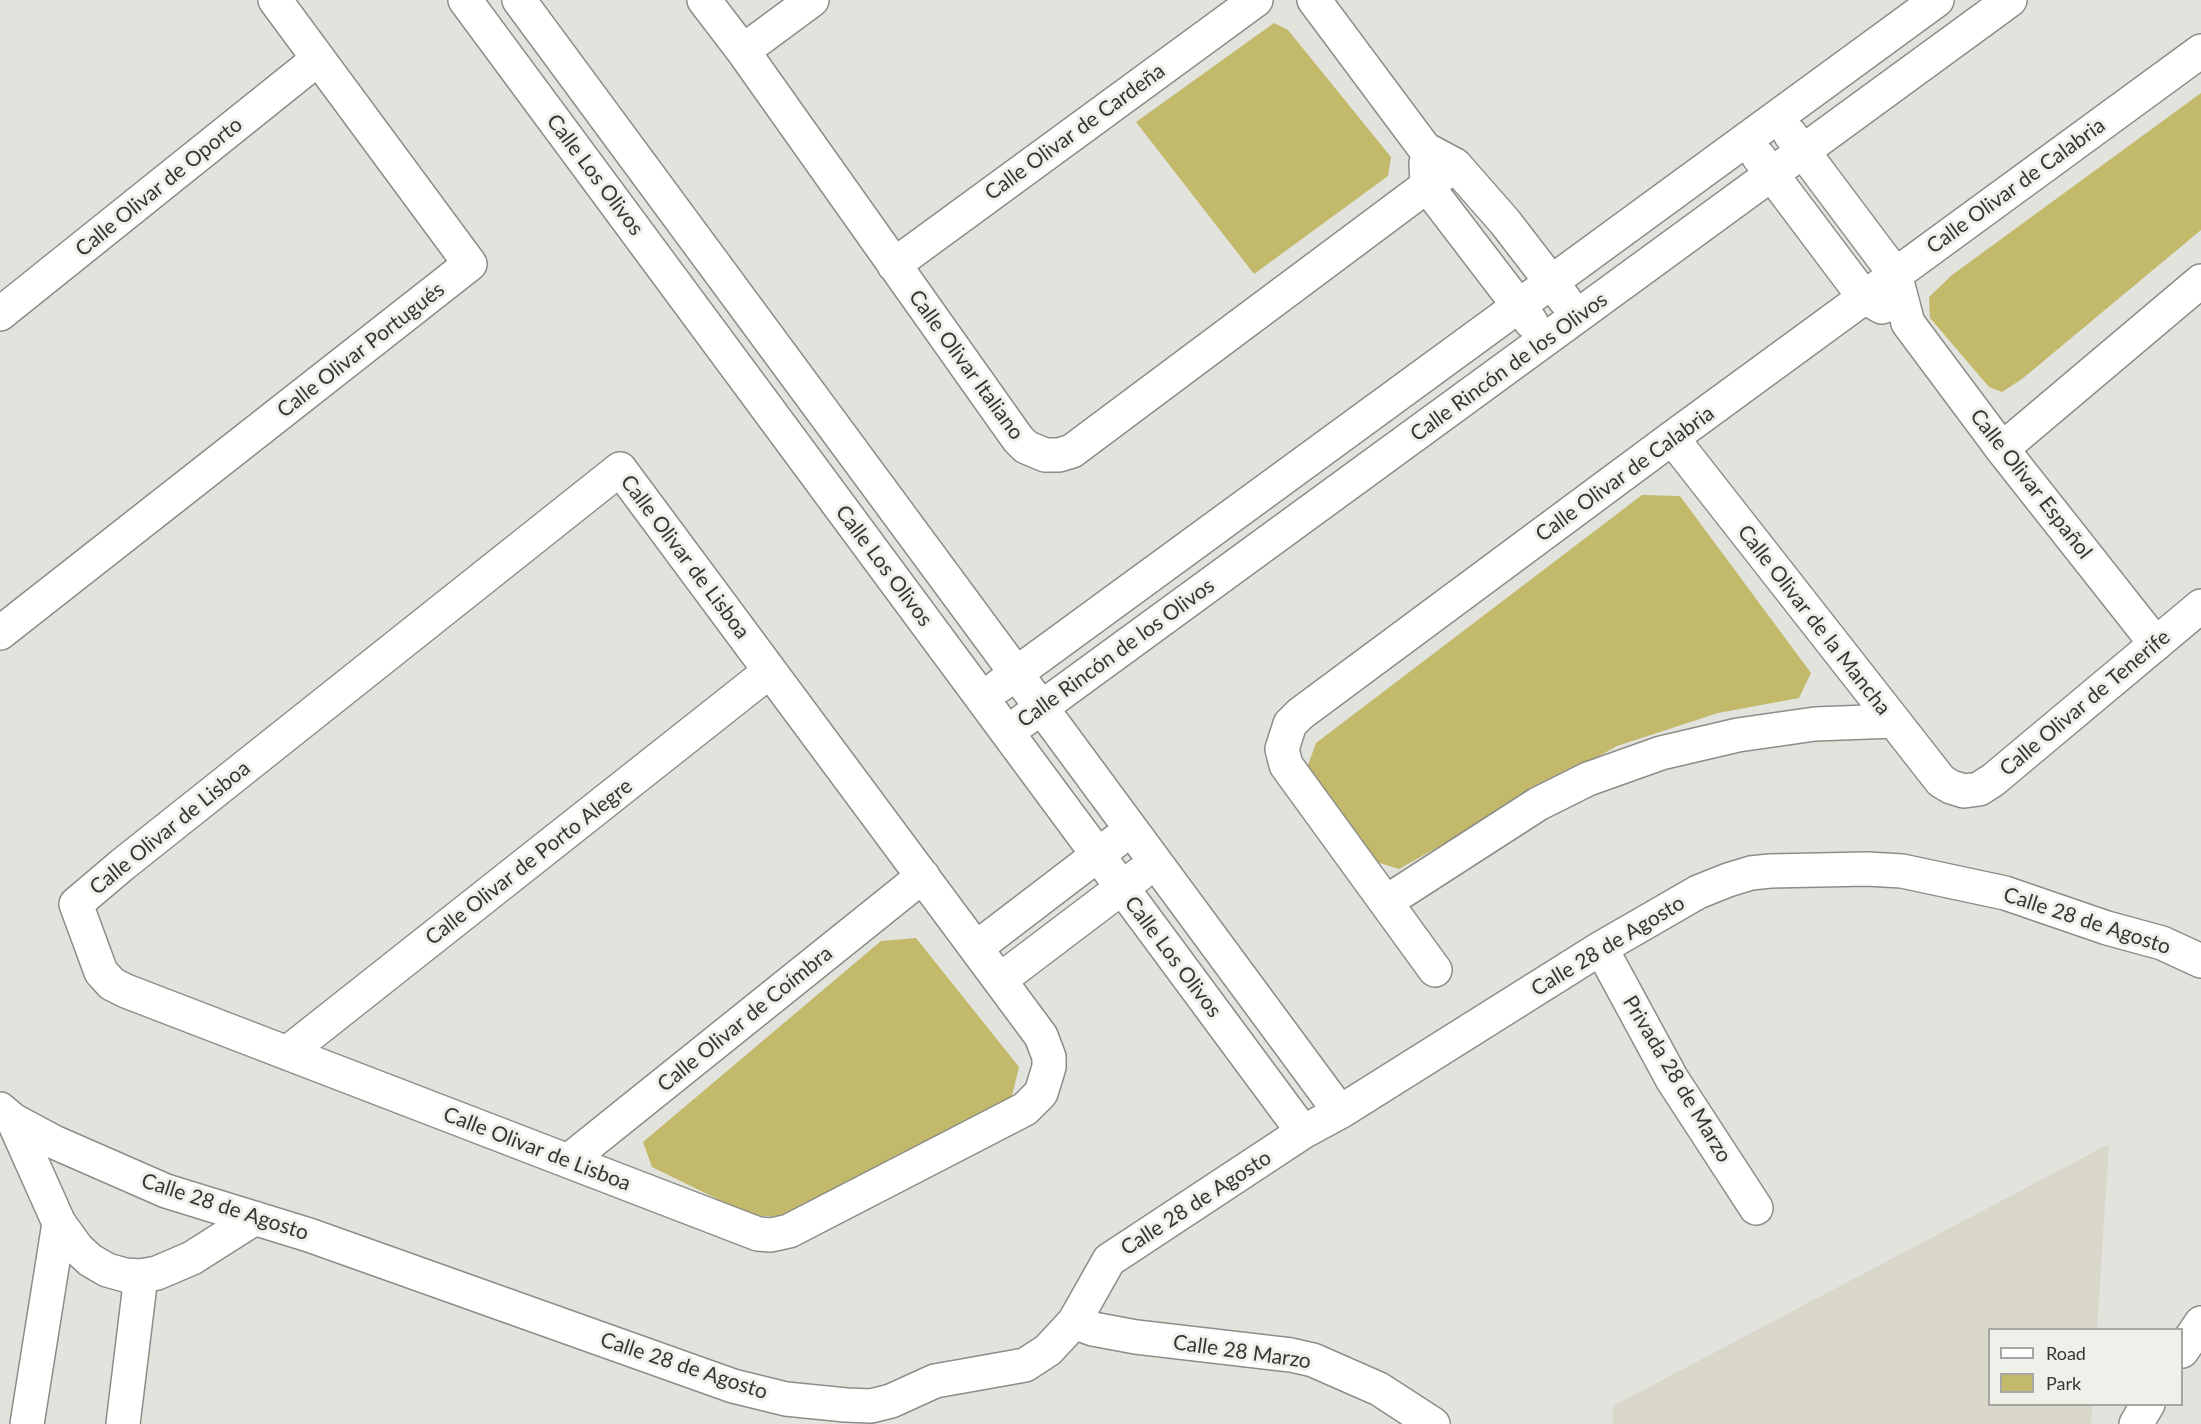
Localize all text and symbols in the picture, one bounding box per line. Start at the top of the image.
street label: Calle Olivar de Cardeña [980,58,1170,206]
street label: Calle Los Olivos [541,109,649,241]
street label: Calle Olivar de Oporto [71,112,247,262]
street label: Calle Olivar de Calabria [1922,113,2110,259]
street label: Calle Olivar Portugués [272,277,450,423]
street label: Calle Olivar Italiano [903,285,1029,445]
street label: Calle Rincón de los Olivos [1406,287,1612,447]
street label: Calle Olivar de Calabria [1531,401,1719,547]
street label: Calle Olivar Español [1965,404,2097,564]
street label: Calle Olivar de Lisboa [615,470,755,644]
street label: Calle Los Olivos [830,500,938,632]
street label: Calle Olivar de la Mancha [1732,520,1896,720]
street label: Calle Rincón de los Olivos [1013,573,1219,733]
street label: Calle Olivar de Tenerife [1995,624,2175,782]
street label: Calle Olivar de Lisboa [85,756,255,900]
street label: Calle Olivar de Porto Alegre [421,773,637,951]
street label: Calle 28 de Agosto [2000,882,2174,960]
street label: Calle 28 de Agosto [1527,890,1689,1002]
street label: Calle Los Olivos [1119,891,1227,1023]
street label: Calle Olivar de Coímbra [653,941,837,1097]
street label: Privada 28 de Marzo [1617,991,1737,1167]
street label: Calle Olivar de Lisboa [440,1102,634,1196]
street label: Calle 28 de Agosto [1116,1145,1276,1261]
street label: Calle 28 de Agosto [138,1168,312,1246]
street label: Calle 28 de Agosto [597,1327,771,1405]
legend [1988,1328,2183,1406]
street label: Calle 28 Marzo [1171,1330,1313,1374]
text: Road [2046,1342,2086,1364]
text: Park [2046,1372,2081,1394]

